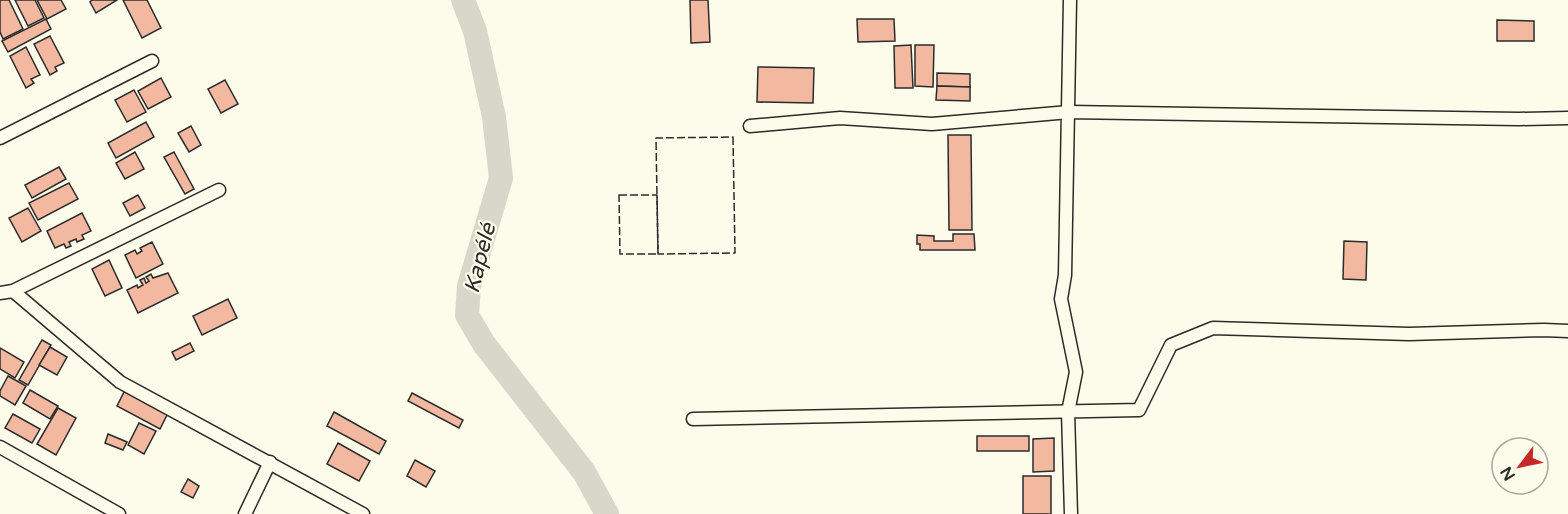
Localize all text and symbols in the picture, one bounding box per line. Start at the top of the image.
water label: Kapélé [459,219,502,296]
north arrow [1490,436,1550,496]
text: N [1496,463,1520,484]

